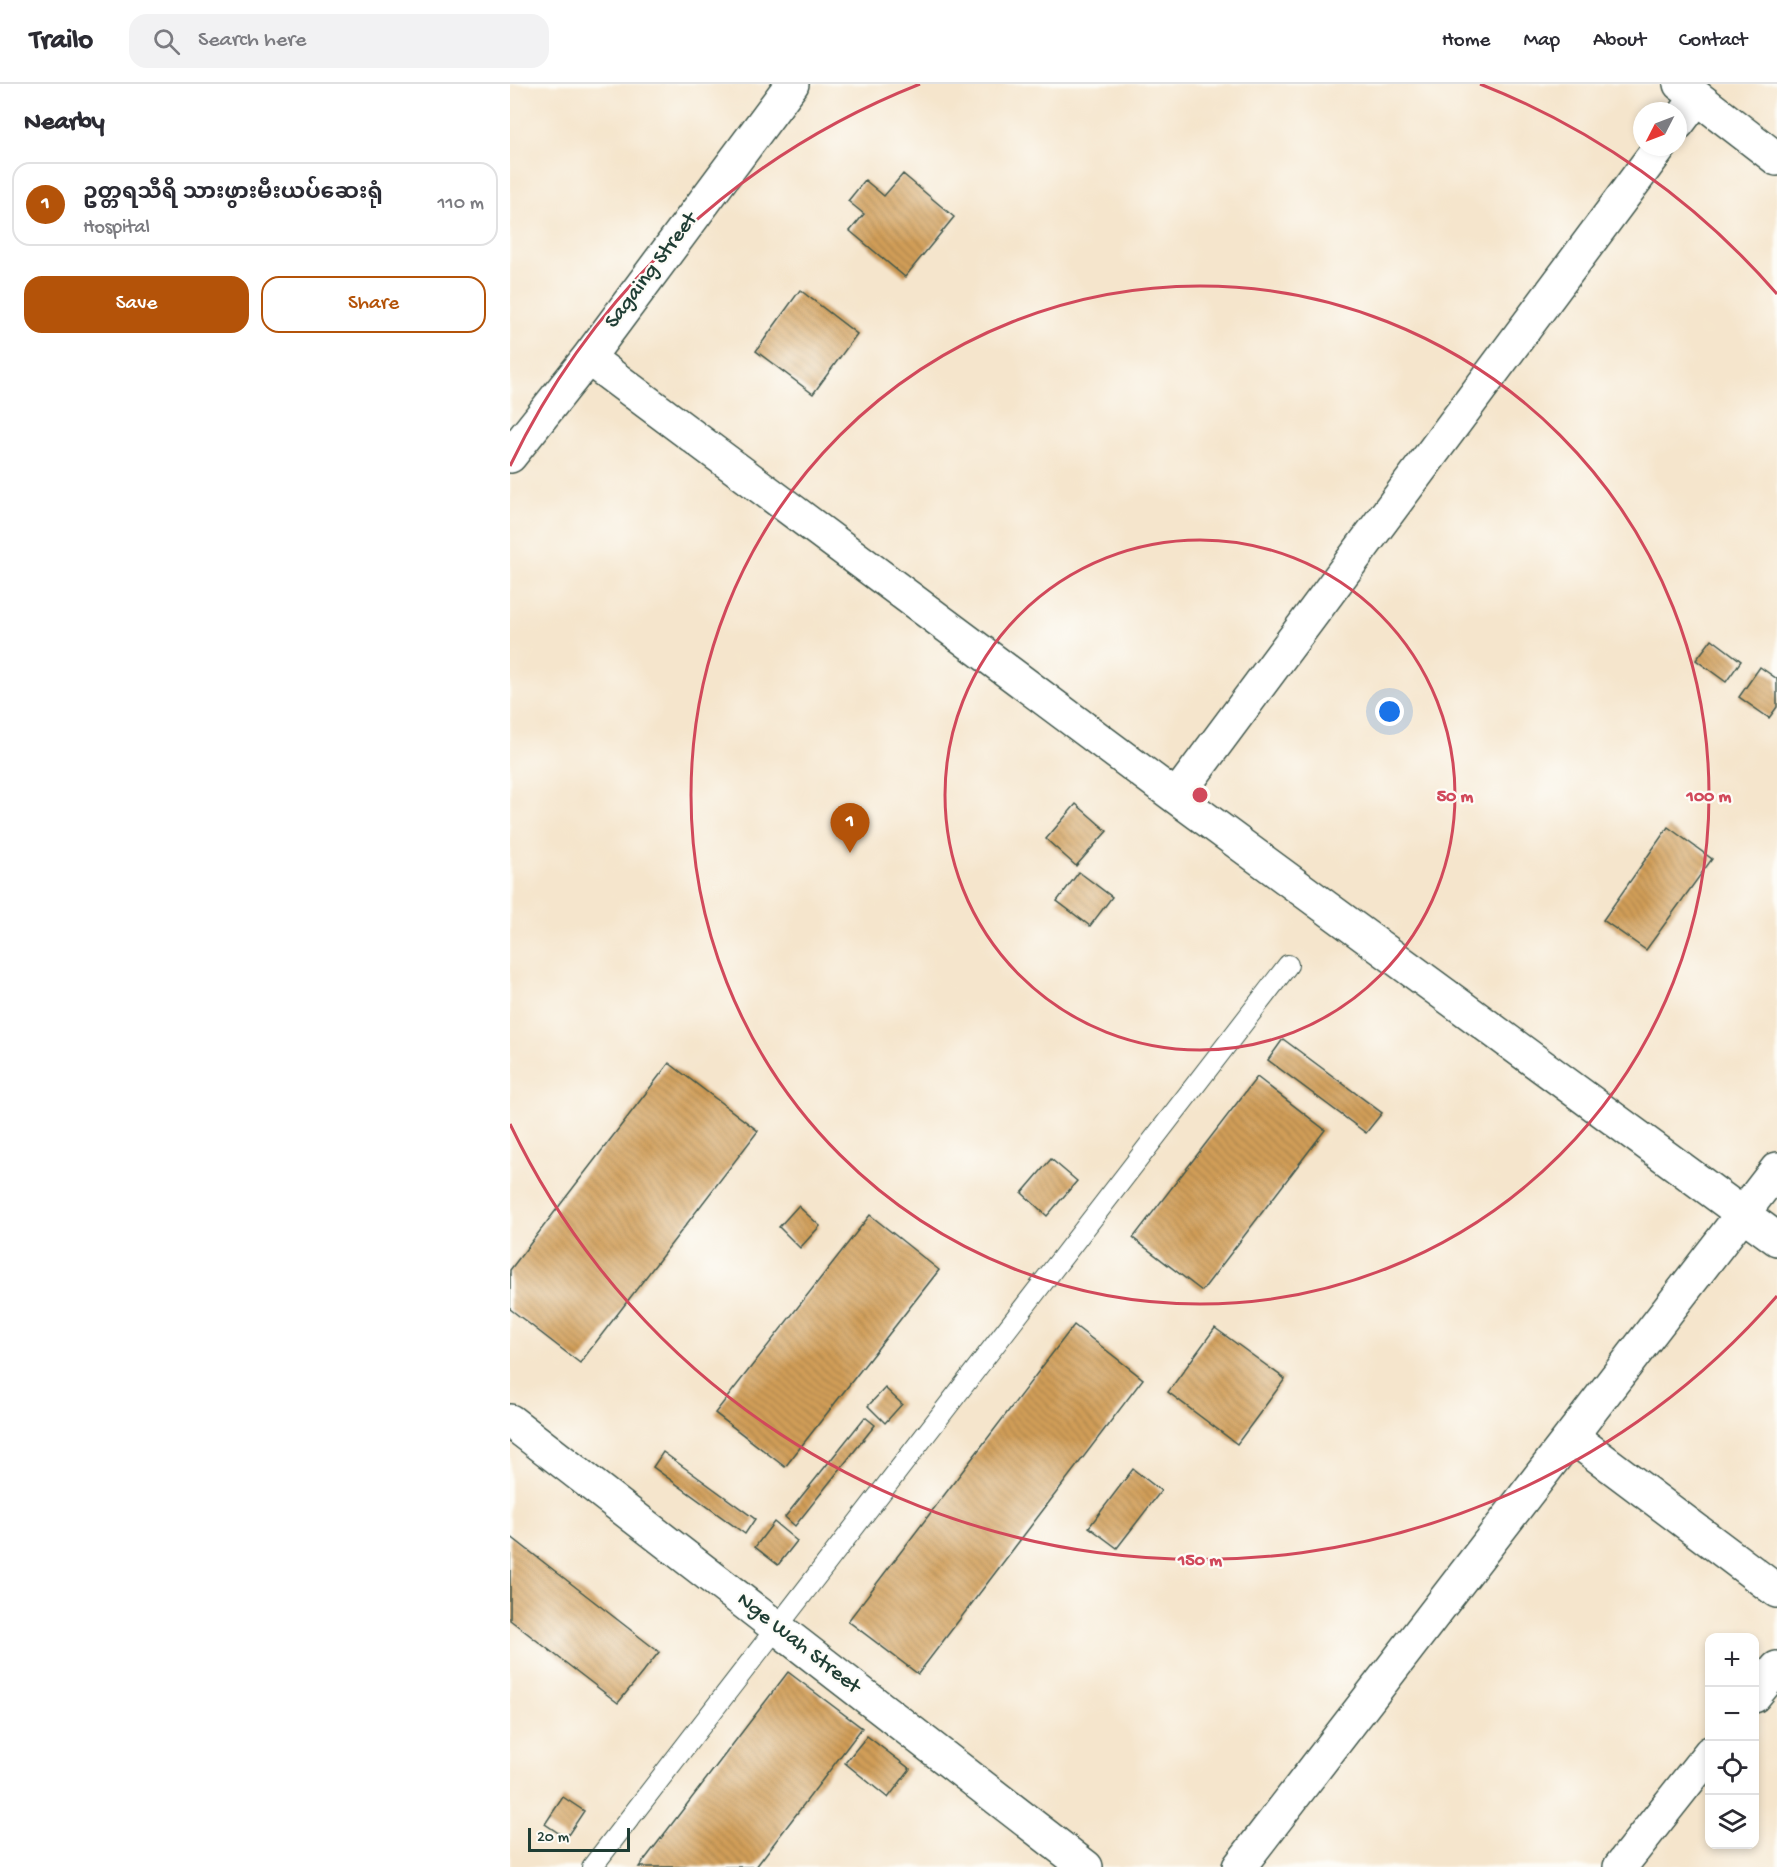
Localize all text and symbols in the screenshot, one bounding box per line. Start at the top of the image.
search box [129,14,549,68]
text: Trailo [30,25,93,58]
icon: search [150,25,183,58]
text: Search here [198,28,306,54]
text: Home [1442,29,1490,54]
text: Map [1523,29,1560,54]
text: About [1593,29,1646,54]
text: Contact [1679,29,1747,54]
north arrow [1633,102,1687,156]
text: Nearby [24,108,105,139]
text: ဥတ္တရသီရိ သားဖွားမီးယပ်ဆေးရုံ [83,181,383,207]
text: 1 [41,193,50,216]
text: 110 m [438,193,484,216]
street label: Sagaing Street [600,206,705,334]
text: Hospital [83,217,150,240]
button: Save [24,276,249,333]
button: Share [261,276,486,333]
your location [1375,697,1404,726]
centre of rings [1190,785,1210,805]
text: 50 m [1437,787,1474,808]
text: 100 m [1686,787,1732,808]
pin: 1 [830,804,870,853]
text: 150 m [1177,1551,1222,1572]
street label: Nge Wah Street [731,1588,867,1702]
map controls [1705,1633,1759,1849]
button: + [1705,1633,1759,1687]
button: − [1705,1687,1759,1741]
button: locate [1705,1741,1759,1795]
button: layers [1705,1795,1759,1849]
scale bar [528,1825,630,1852]
text: 20 m [537,1829,569,1848]

